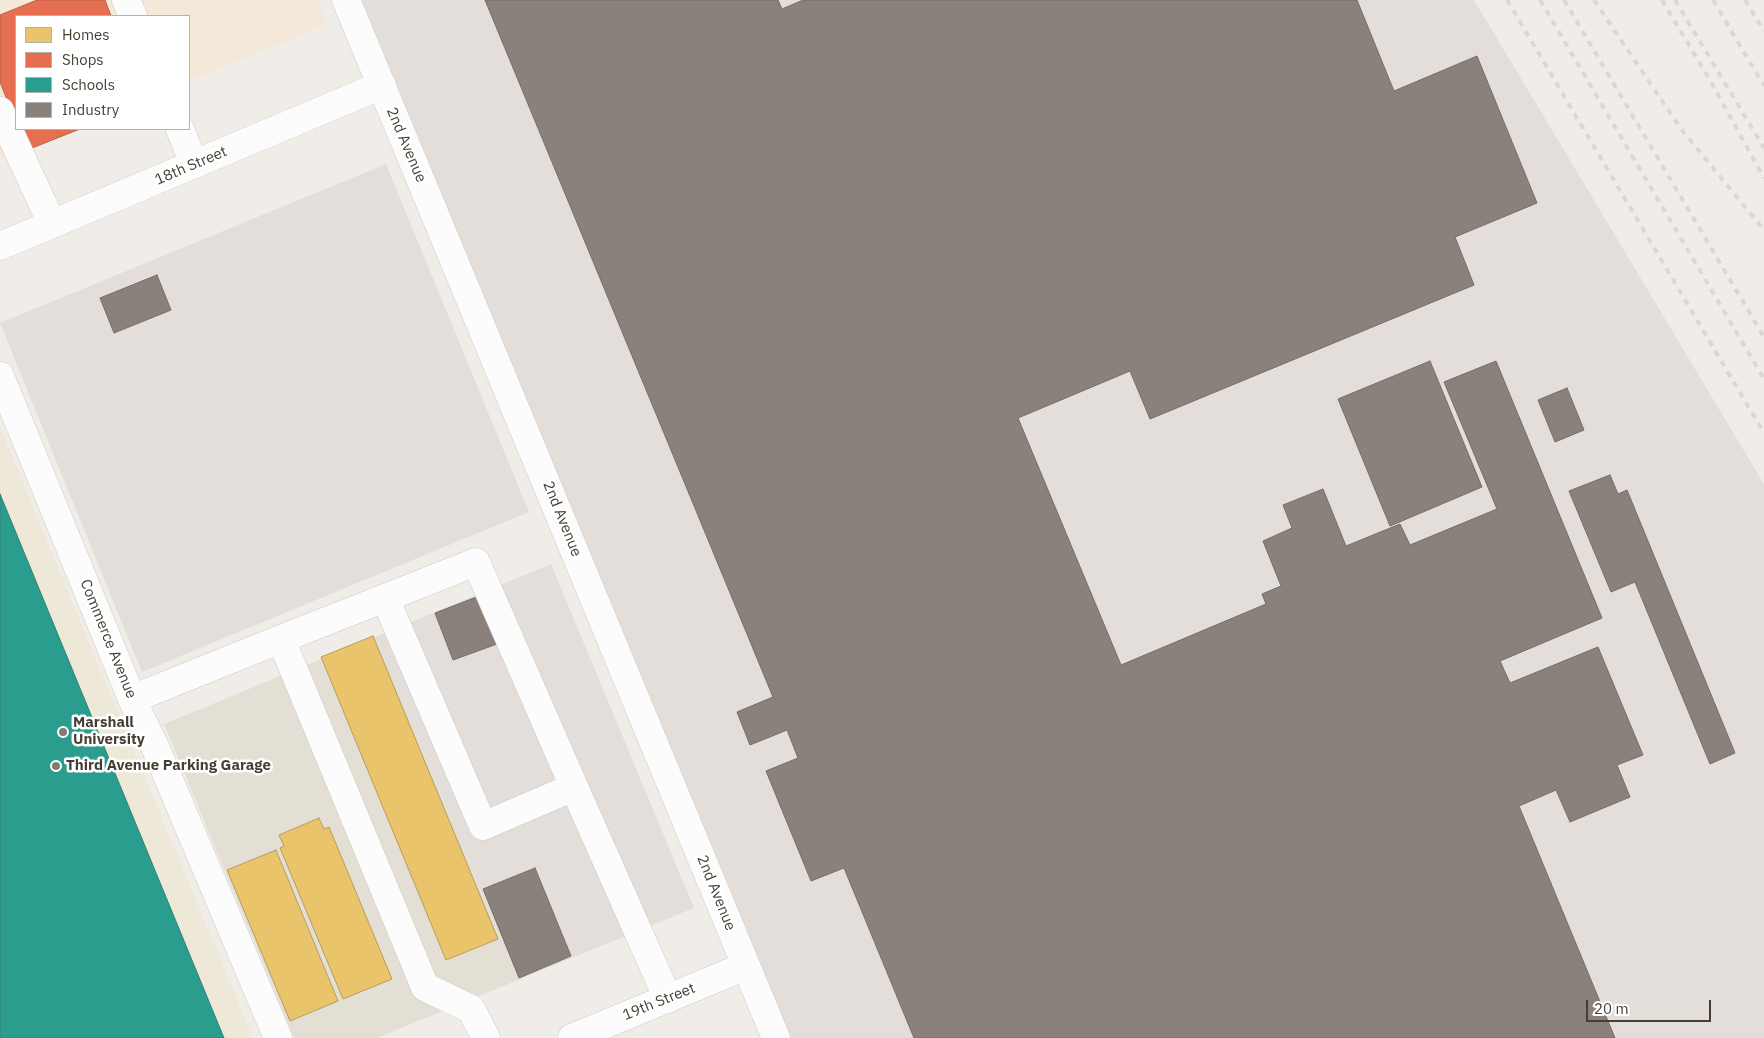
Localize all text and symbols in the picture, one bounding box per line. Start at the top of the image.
legend [15,15,190,130]
text: Homes [62,25,110,44]
text: Shops [62,50,104,69]
text: Schools [62,75,115,94]
text: Industry [62,100,119,119]
street label: 2nd Avenue [382,105,430,185]
street label: 18th Street [152,143,230,189]
street label: 2nd Avenue [539,479,585,559]
street label: Commerce Avenue [76,577,140,701]
place label: Marshall University [73,714,145,749]
marker: Marshall University [57,726,69,738]
place label: Third Avenue Parking Garage [66,757,271,775]
marker: Third Avenue Parking Garage [50,760,62,772]
street label: 2nd Avenue [693,853,739,933]
street label: 19th Street [620,979,698,1025]
scale bar [1589,990,1714,1022]
text: 20 m [1594,999,1629,1018]

